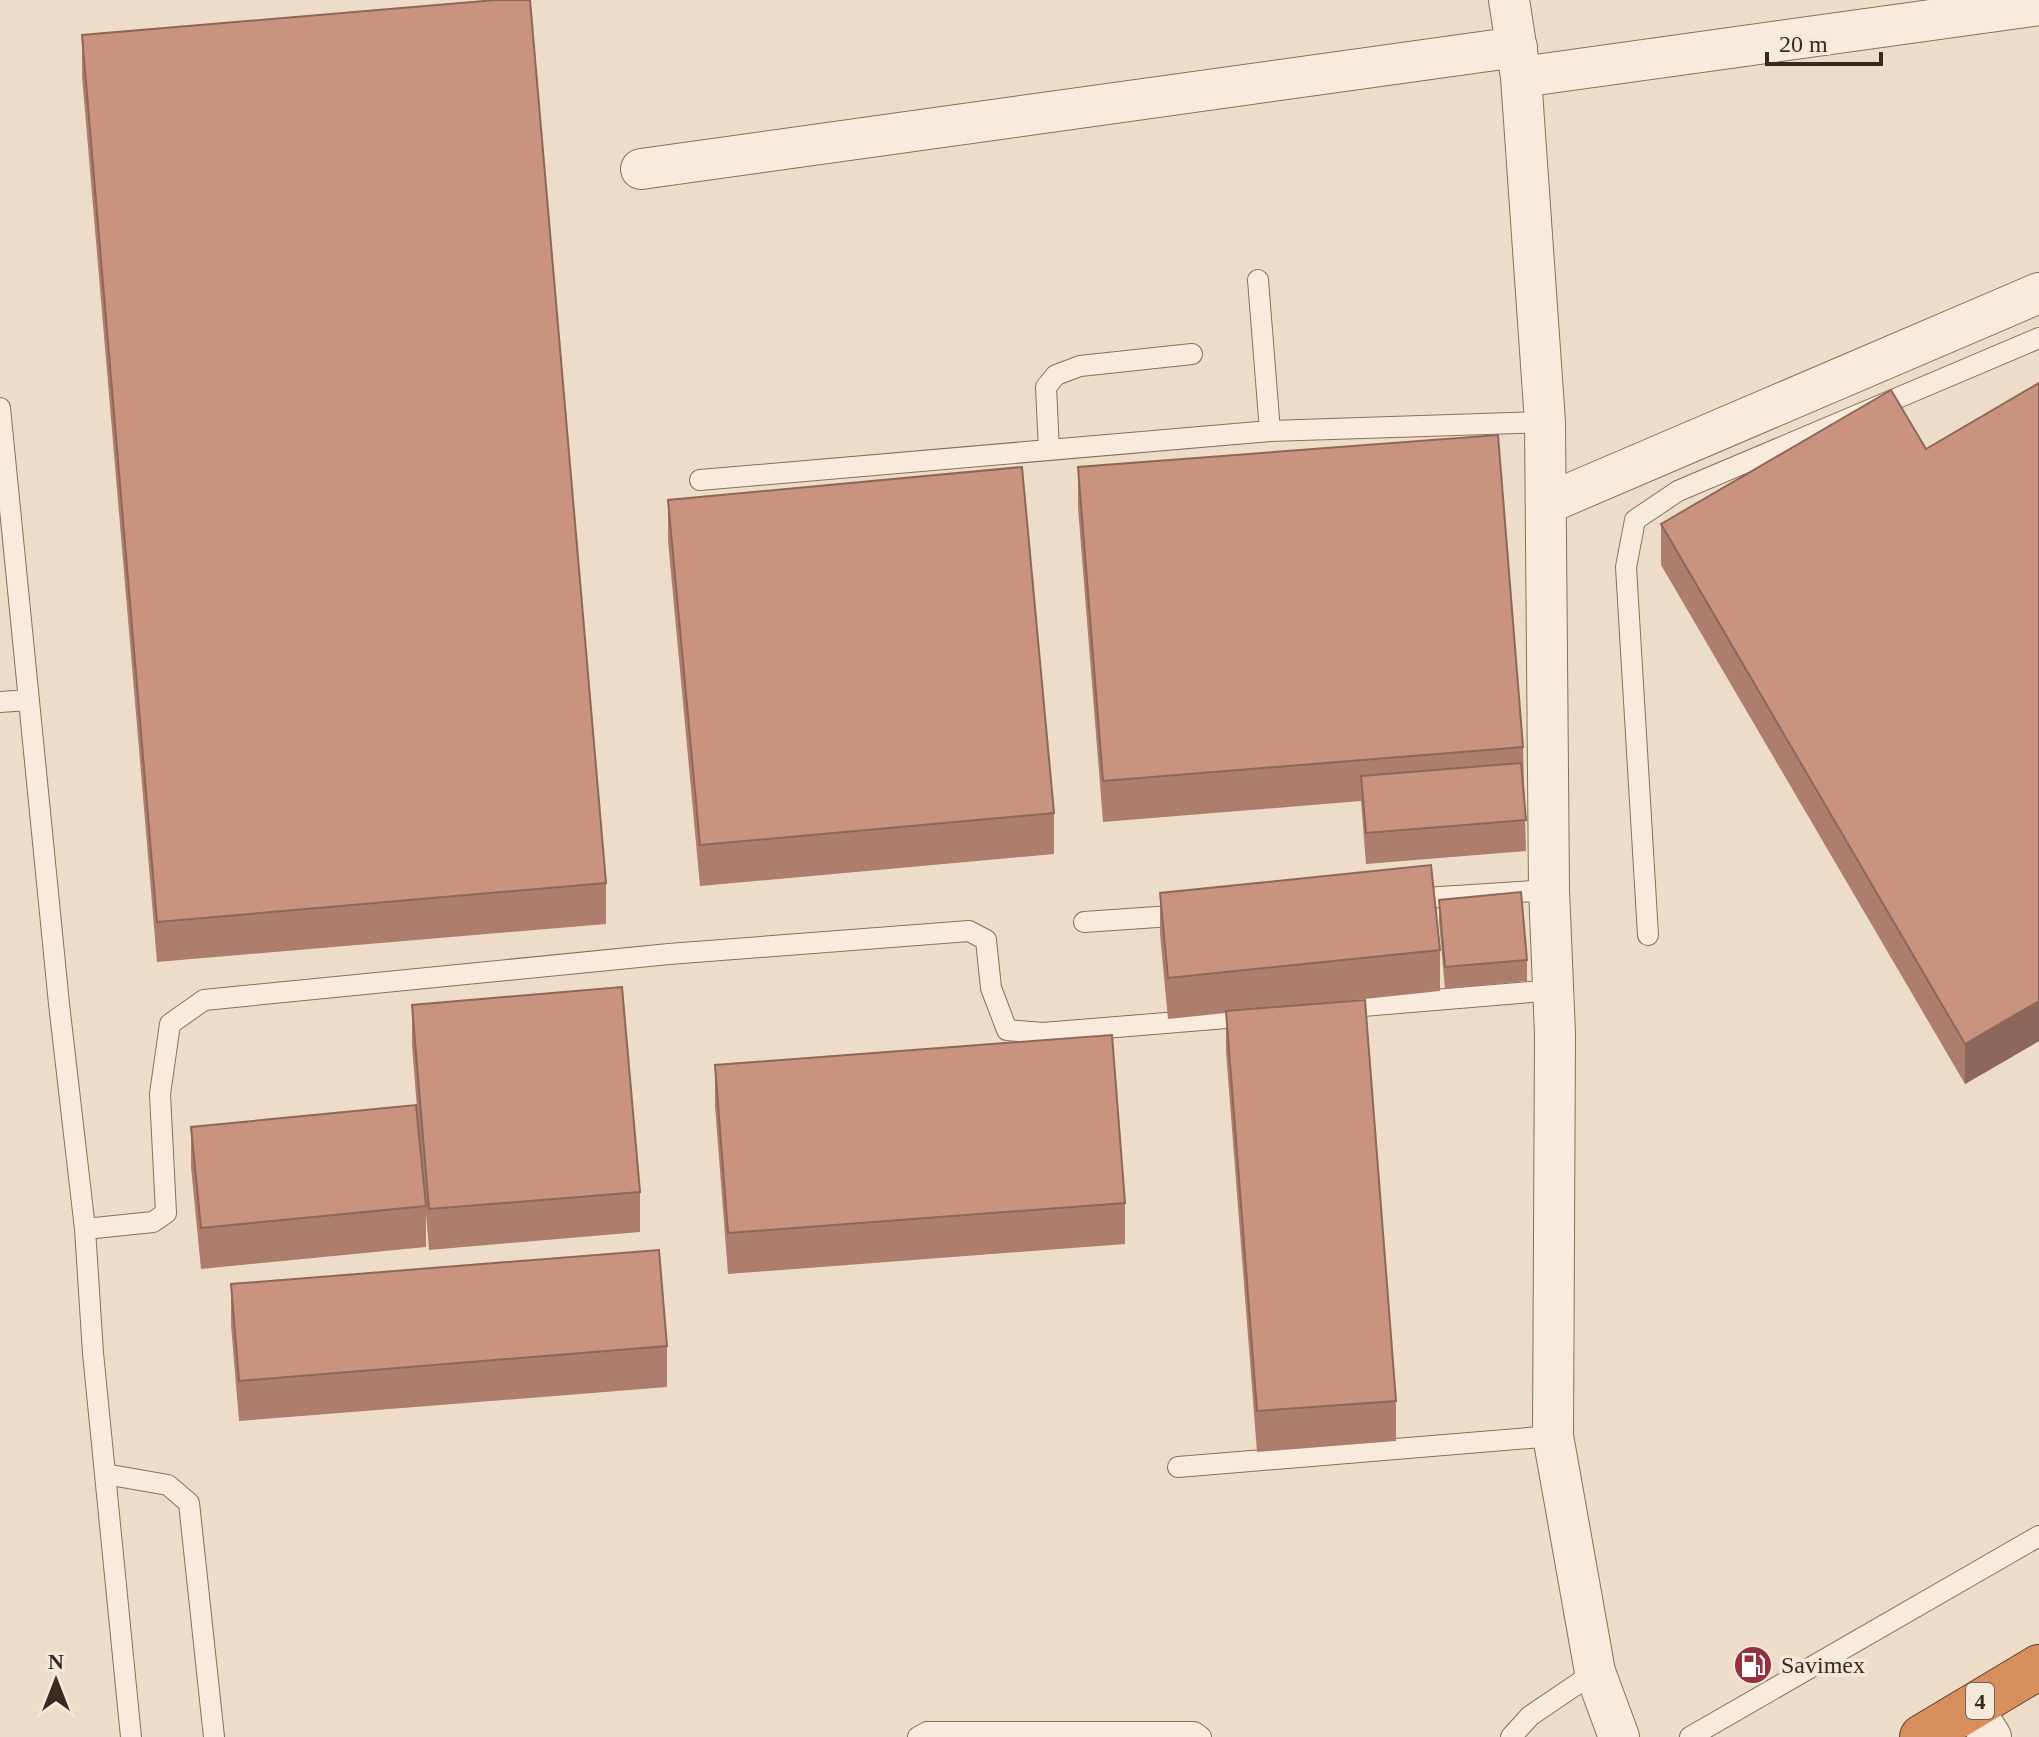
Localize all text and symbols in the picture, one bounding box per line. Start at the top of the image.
scale bar [1767,16,1881,66]
text: 20 m [1779,31,1828,57]
north arrow [16,1641,96,1721]
fuel station icon: Savimex [1732,1644,1774,1686]
text: N [48,1649,64,1674]
place label: Savimex [1781,1652,1865,1678]
road number: 4 [1966,1683,1994,1719]

